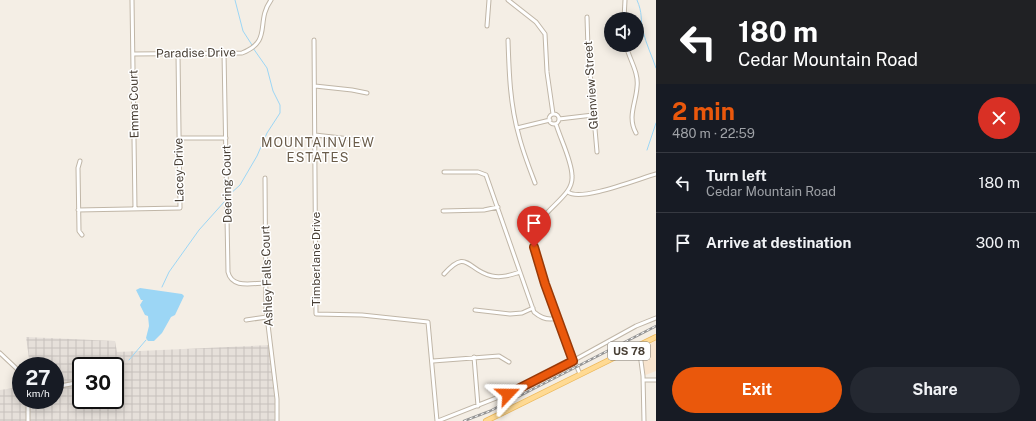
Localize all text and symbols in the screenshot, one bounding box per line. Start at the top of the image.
map controls [604,12,644,52]
button: sound [604,12,644,52]
text: 180 m [738,15,818,48]
icon: left [672,16,724,68]
street label: Glenview Street [581,40,601,130]
street label: Paradise Drive [156,45,236,61]
text: Cedar Mountain Road [738,49,918,70]
street label: Emma Court [126,69,142,139]
text: 2 min [672,97,735,125]
button: close [978,97,1020,139]
text: 480 m · 22:59 [672,126,755,141]
district label: MOUNTAINVIEW ESTATES [261,135,375,165]
street label: Lacey Drive [171,137,187,202]
street label: Deering Court [219,144,235,223]
text: Turn left [706,167,767,184]
icon: left [672,172,694,194]
text: 180 m [978,174,1020,191]
text: Cedar Mountain Road [706,184,836,199]
pin [517,206,551,247]
street label: Timberlane Drive [309,211,323,306]
icon: arrive [523,212,545,234]
street label: Ashley Falls Court [258,225,276,327]
icon: arrive [672,232,694,254]
text: Arrive at destination [706,234,851,251]
text: 300 m [976,234,1020,251]
road number: US 78 [608,342,650,360]
speed limit sign: 30 [72,357,124,409]
text: 27 [25,366,51,390]
button: Exit [672,367,842,413]
button: Share [850,367,1020,413]
position arrow [487,373,529,415]
text: km/h [26,387,50,399]

